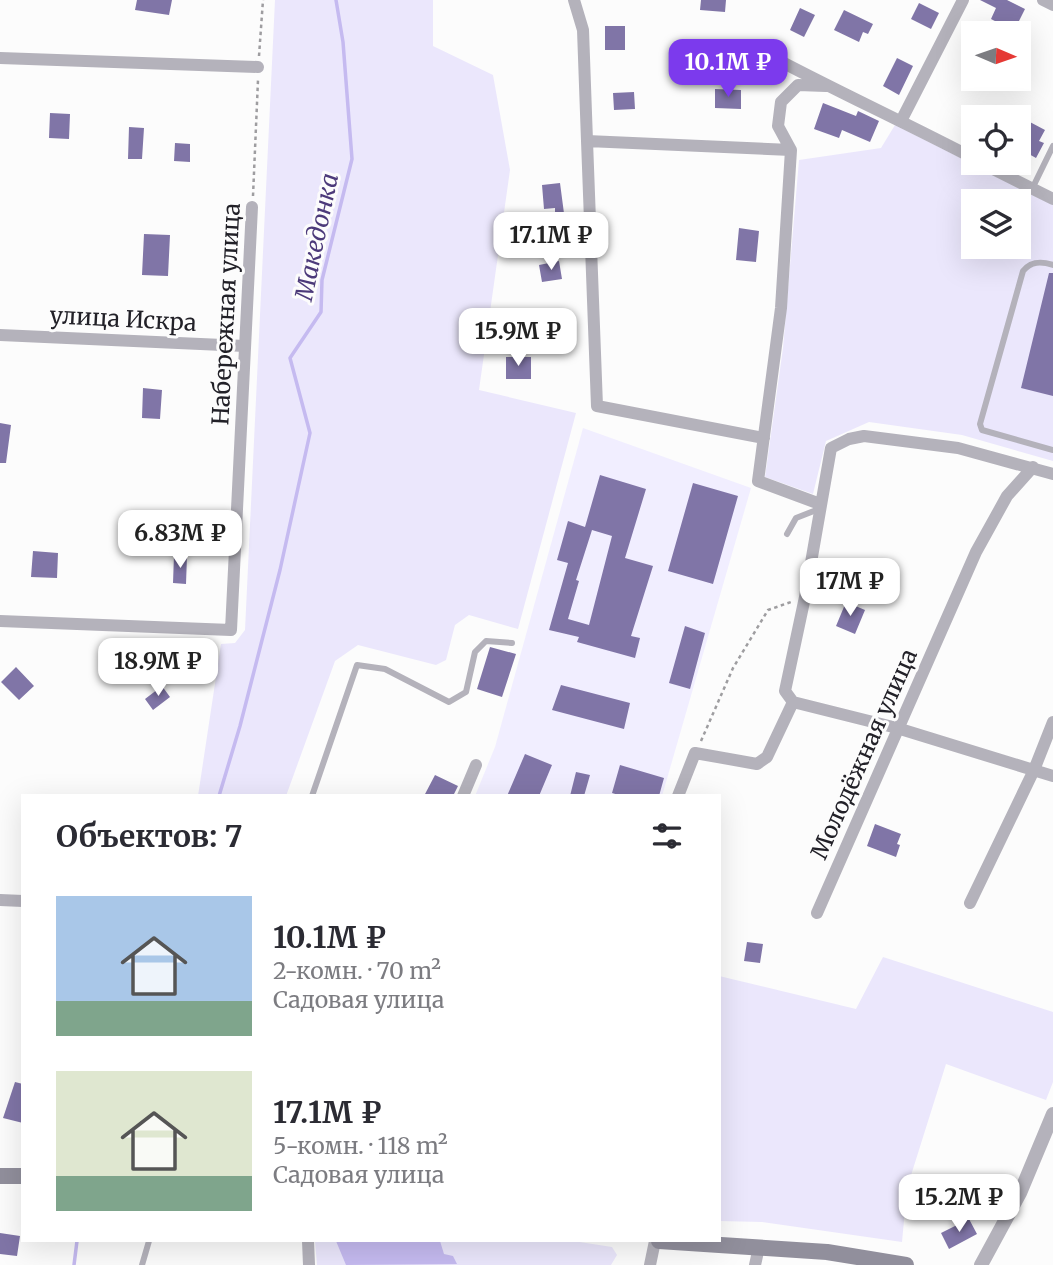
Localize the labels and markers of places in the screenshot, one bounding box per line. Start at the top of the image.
pin: 10.1M ₽ [663,40,793,99]
pin: 17.1M ₽ [486,212,616,272]
pin: 15.9M ₽ [453,308,583,368]
pin: 6.83M ₽ [115,510,245,570]
pin: 17M ₽ [801,558,899,618]
pin: 18.9M ₽ [93,638,223,698]
pin: 15.2M ₽ [894,1174,1024,1234]

